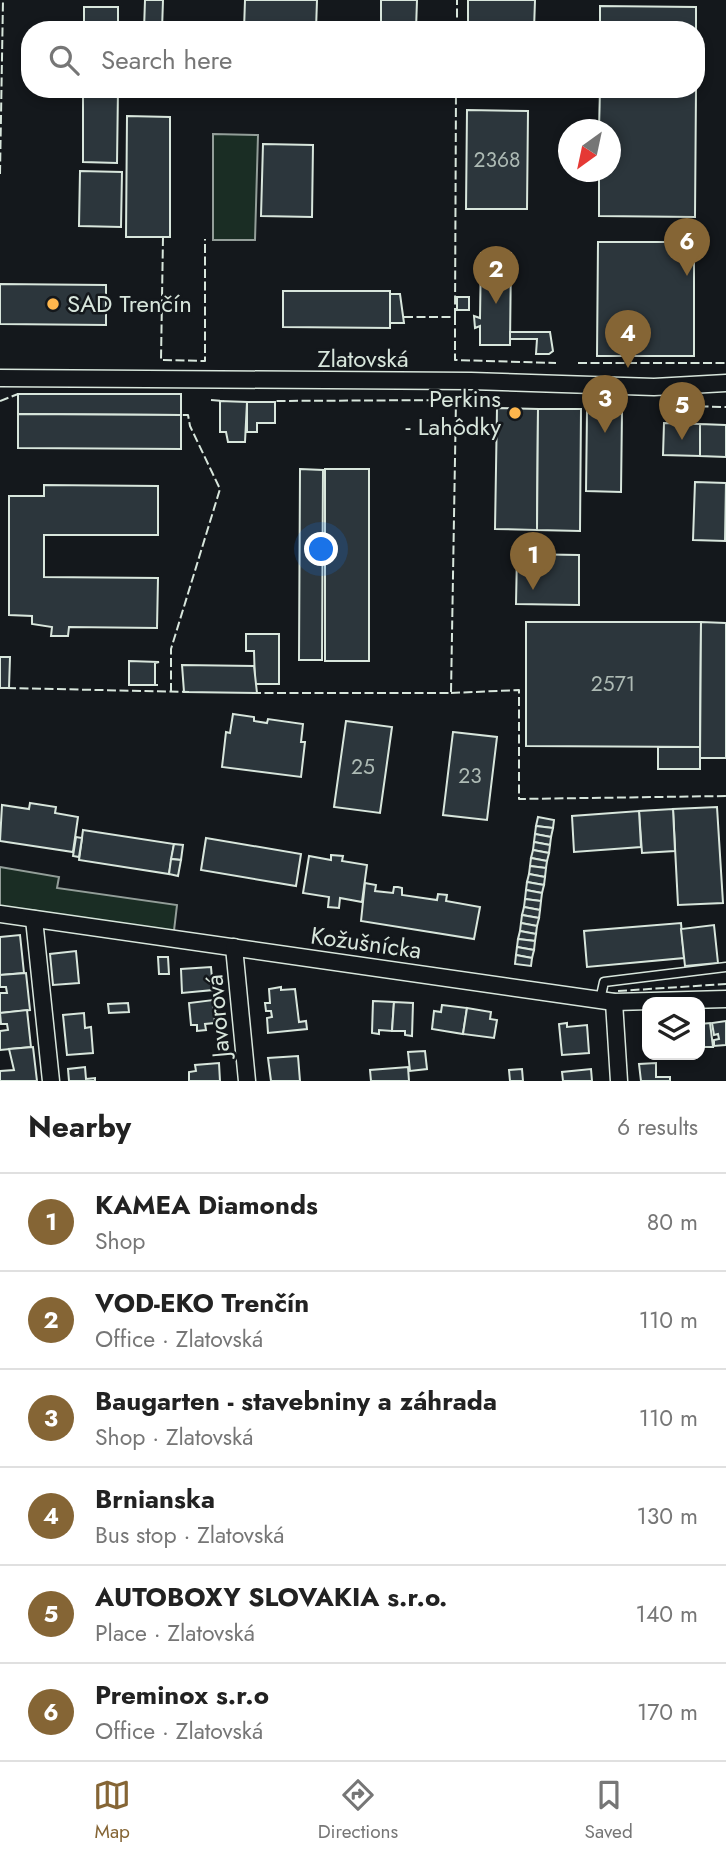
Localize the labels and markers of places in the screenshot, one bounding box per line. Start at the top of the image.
pin: 6 [664,218,710,276]
pin: 2 [473,246,519,304]
place label: SAD Trenčín [67,286,192,321]
marker: SAD Trenčín [45,296,61,312]
pin: 4 [605,310,651,368]
pin: 3 [582,375,628,433]
place label: Perkins - Lahôdky [406,381,501,444]
pin: 5 [659,382,705,440]
marker: Perkins - Lahôdky [507,405,523,421]
pin: 1 [510,532,556,590]

